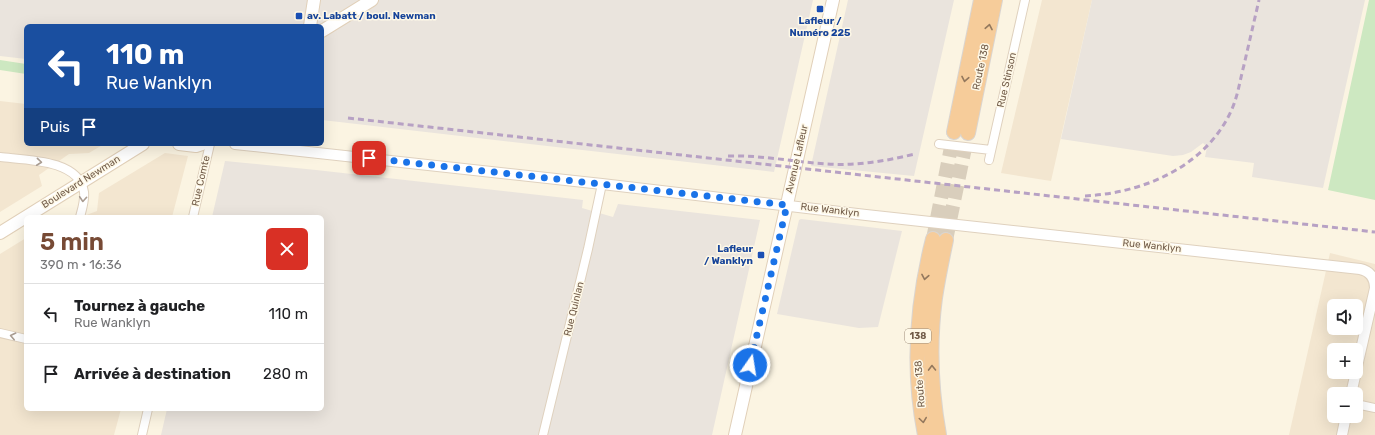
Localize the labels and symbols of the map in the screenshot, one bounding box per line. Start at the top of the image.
marker: Lafleur / Numéro 225 [815,4,825,14]
place label: av. Labatt / boul. Newman [307,10,436,22]
marker: av. Labatt / boul. Newman [294,11,304,21]
place label: Lafleur / Numéro 225 [790,15,851,39]
one-way arrow [985,23,993,30]
street label: Route 138 [970,43,992,91]
street label: Rue Stinson [995,51,1019,109]
one-way arrow [961,76,969,83]
street label: Avenue Lafleur [783,123,811,194]
pin [352,141,386,175]
street label: Boulevard Newman [40,153,122,211]
street label: Rue Comte [189,154,213,207]
one-way arrow [36,157,42,166]
one-way arrow [79,196,88,202]
street label: Rue Wanklyn [800,200,860,220]
street label: Rue Wanklyn [1122,237,1182,255]
place label: Lafleur / Wanklyn [704,243,753,267]
marker: Lafleur / Wanklyn [756,250,766,260]
one-way arrow [921,274,930,280]
street label: Rue Quinlan [561,280,587,338]
road number: 138 [905,329,931,343]
one-way arrow [10,332,17,341]
position arrow [729,344,771,386]
street label: Route 138 [912,360,928,408]
one-way arrow [928,365,936,371]
one-way arrow [918,417,927,423]

